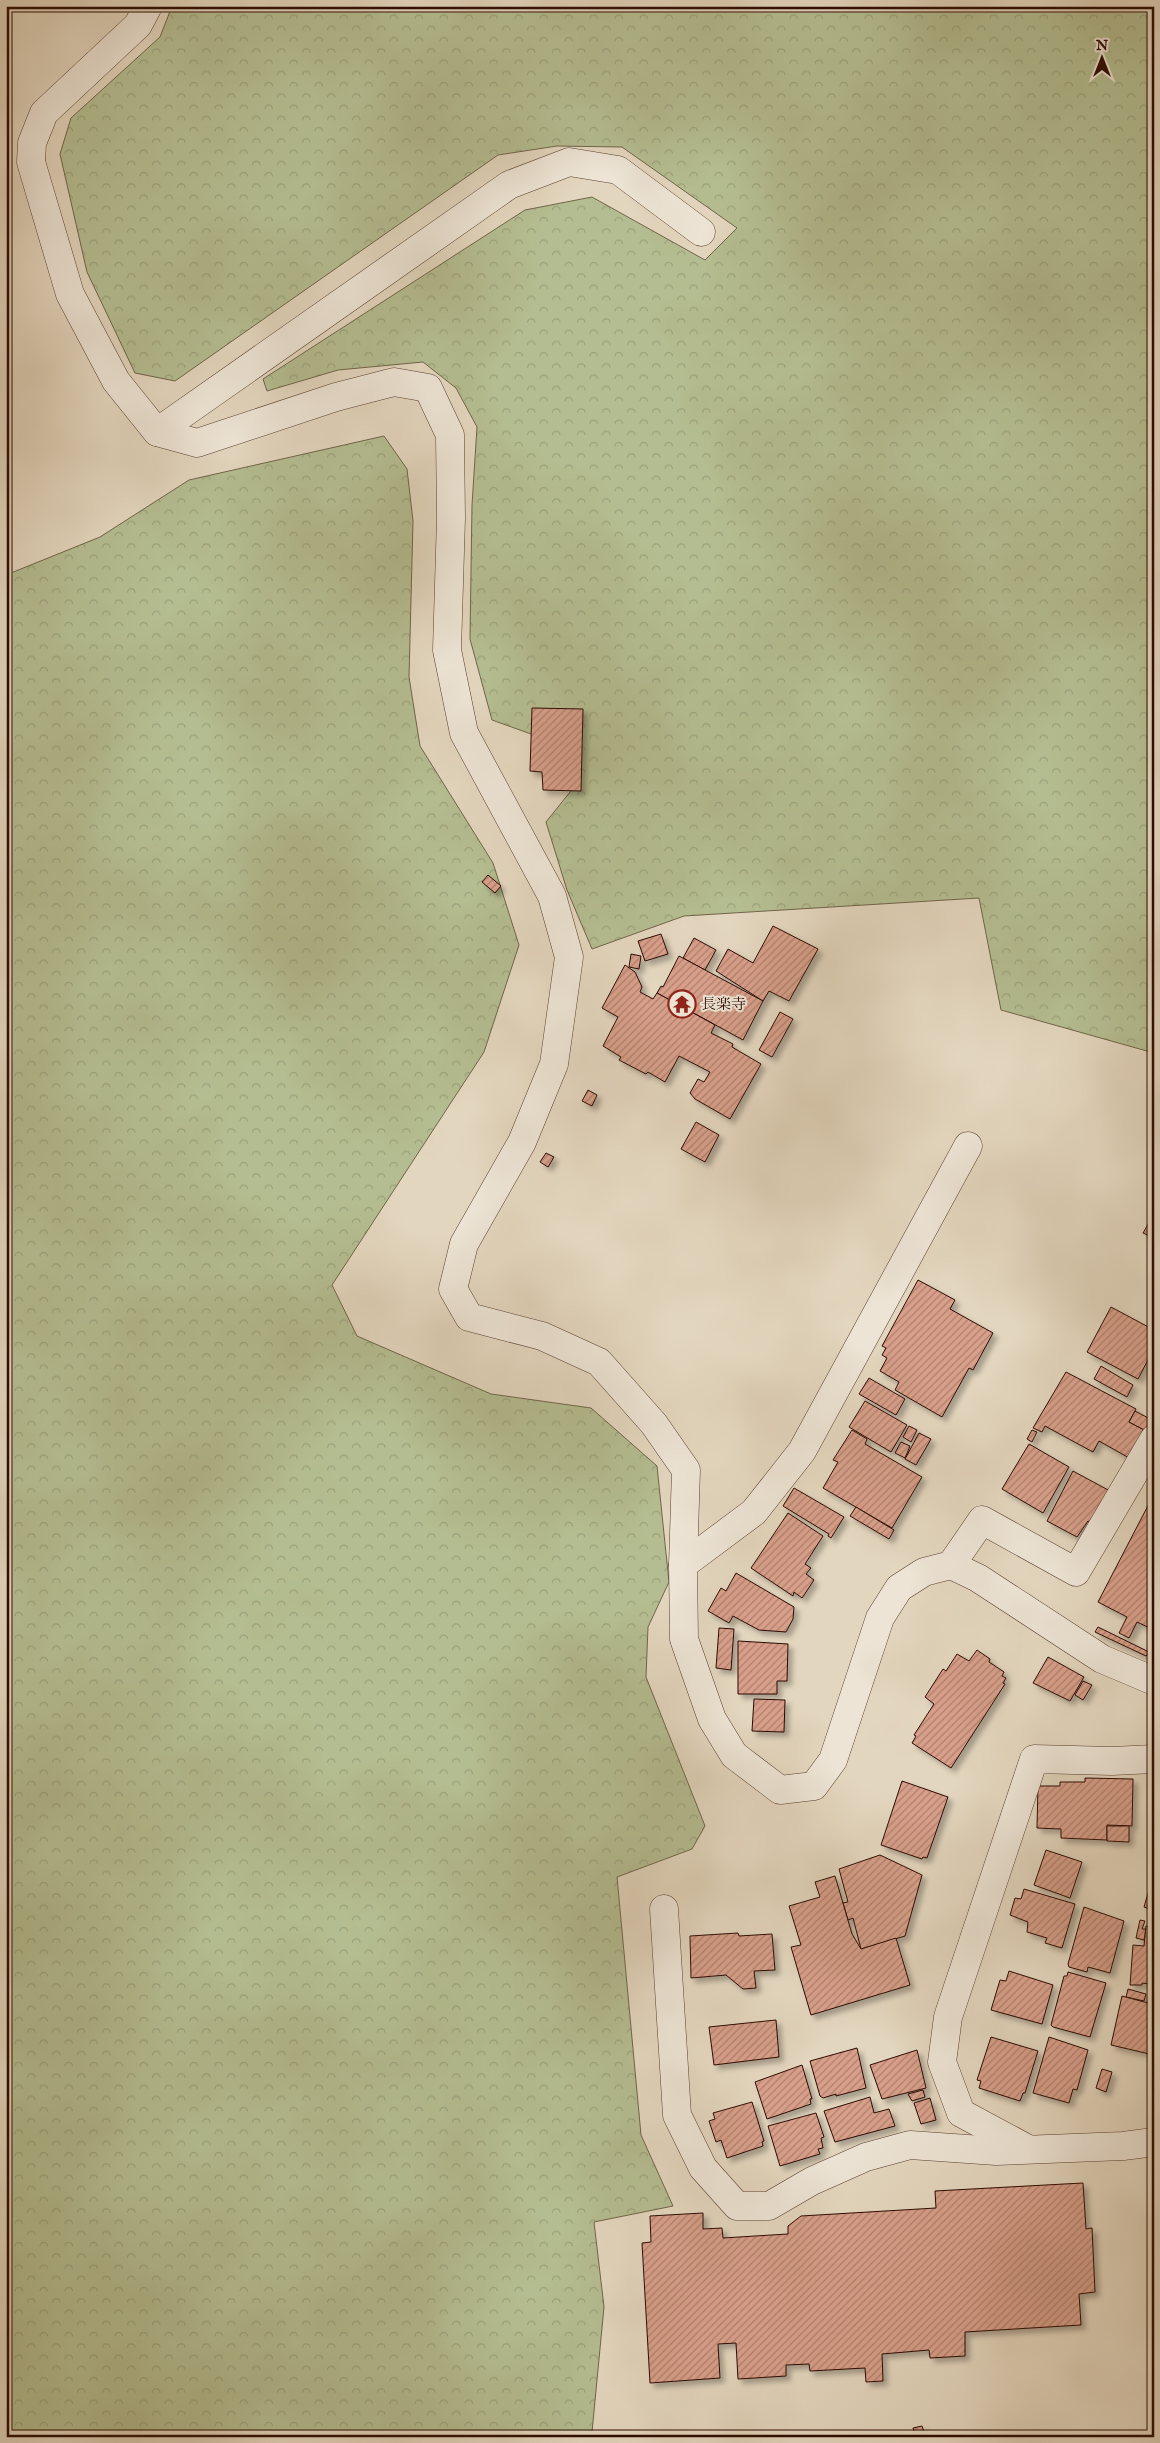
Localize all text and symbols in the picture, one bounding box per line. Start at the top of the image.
north arrow [1078,32,1128,82]
text: N [1095,37,1108,55]
temple icon: 長楽寺 [667,989,697,1019]
place label: 長楽寺 [701,995,746,1014]

